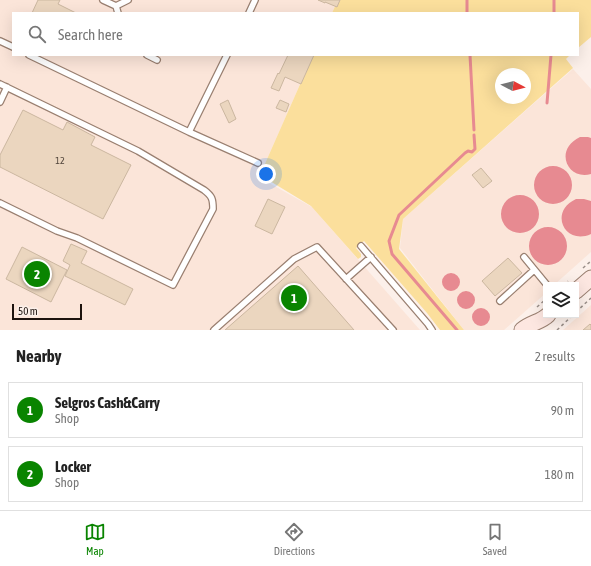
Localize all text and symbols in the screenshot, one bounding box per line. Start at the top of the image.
search box [12,12,579,56]
icon: search [26,23,48,45]
text: Search here [58,26,123,43]
north arrow [495,68,531,104]
house number: 12 [55,155,65,166]
your location [256,164,276,184]
pin: 2 [24,259,50,289]
map controls [543,282,579,318]
button: layers [543,282,579,318]
pin: 1 [281,283,307,313]
scale bar [12,302,82,321]
text: 50 m [18,305,38,317]
text: Nearby [16,346,62,366]
text: 2 results [535,349,575,364]
text: Selgros Cash&Carry [55,394,160,411]
text: 1 [27,403,33,418]
text: 90 m [551,403,574,418]
text: Shop [55,411,79,426]
text: Locker [55,458,91,475]
text: 2 [27,467,33,482]
text: 180 m [545,467,574,482]
text: Shop [55,475,79,490]
tab: Map [84,521,106,557]
tab: Directions [274,521,315,557]
tab: Saved [483,521,507,557]

